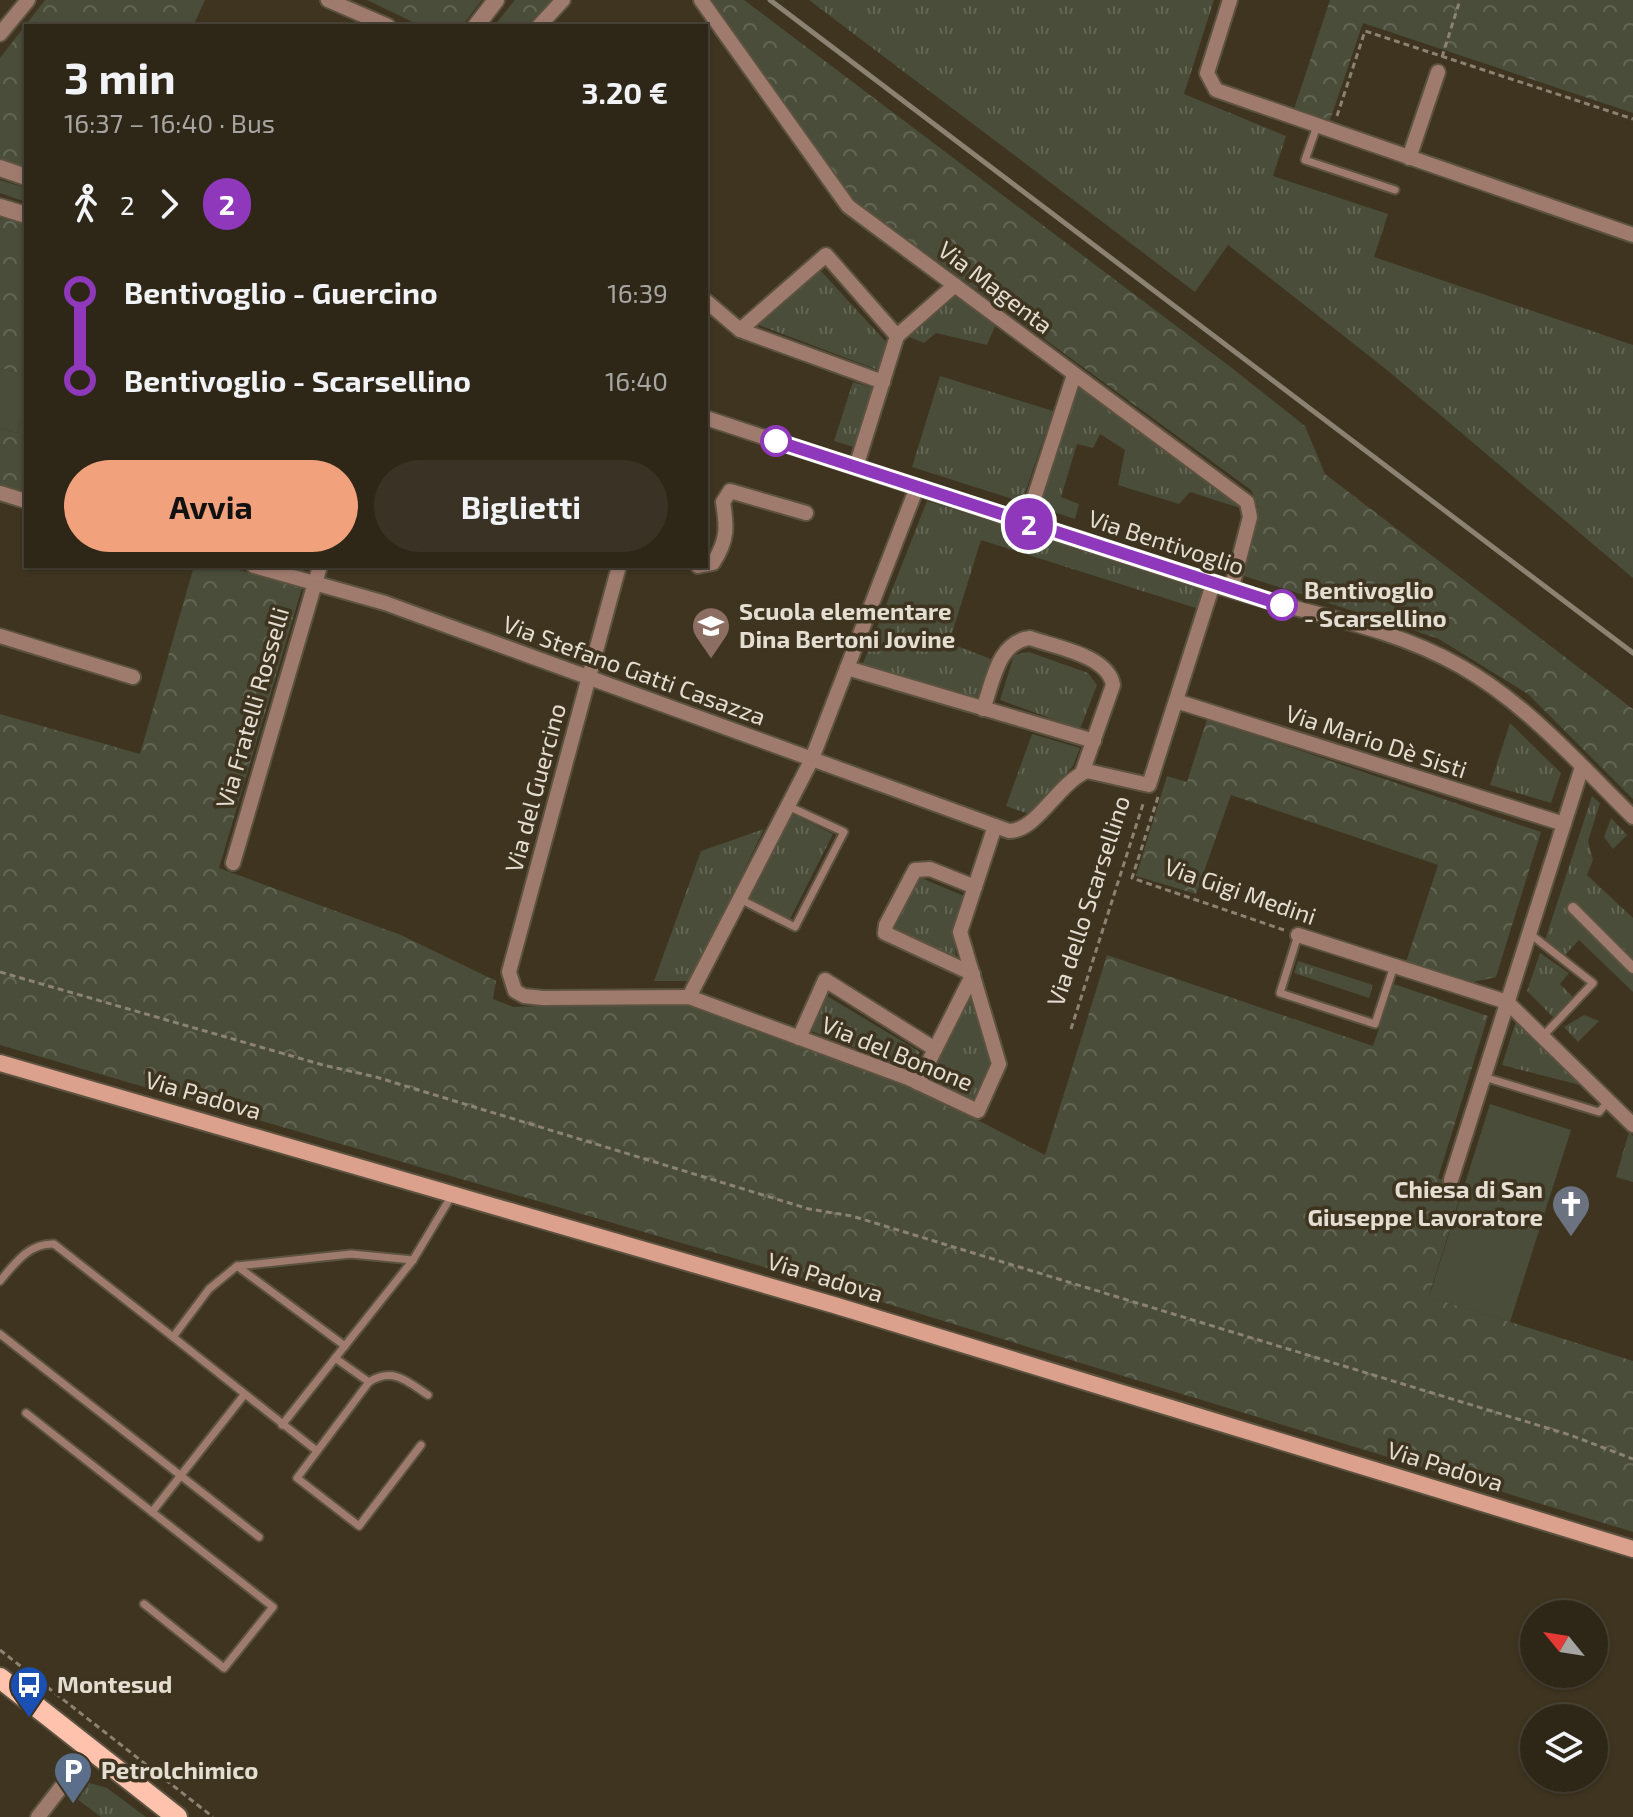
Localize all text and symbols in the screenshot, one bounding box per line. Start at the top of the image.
text: 3 min [64,50,176,103]
text: 3.20 € [582,74,668,110]
text: 16:37 – 16:40 · Bus [64,107,275,138]
icon: walk [64,182,108,226]
icon: forward [147,182,191,226]
text: 2 [219,187,235,221]
text: 2 [120,189,135,220]
street label: Via Magenta [933,234,1059,339]
text: Bentivoglio - Guercino [124,274,438,310]
text: 16:39 [607,277,668,308]
text: Bentivoglio - Scarsellino [124,362,471,398]
text: 16:40 [605,365,668,396]
unlabelled marker [761,426,791,456]
button: Avvia [64,460,358,552]
button: Biglietti [374,460,668,552]
line badge: 2 [1003,498,1055,550]
street label: Via Bentivoglio [1085,503,1248,580]
text: 2 [1021,507,1037,541]
place label: Bentivoglio - Scarsellino [1304,575,1447,632]
marker: Bentivoglio - Scarsellino [1267,590,1297,620]
place label: Scuola elementare Dina Bertoni Jovine [739,596,955,653]
street label: Via Fratelli Rosselli [209,604,294,811]
school or university icon: Scuola elementare Dina Bertoni Jovine [690,605,732,660]
street label: Via Stefano Gatti Casazza [499,609,770,731]
street label: Via Mario Dè Sisti [1282,698,1471,784]
street label: Via del Guercino [498,700,571,875]
street label: Via dello Scarsellino [1040,792,1135,1010]
street label: Via Gigi Medini [1161,851,1320,930]
street label: Via del Bonone [818,1009,977,1096]
street label: Via Padova [142,1064,265,1125]
place label: Chiesa di San Giuseppe Lavoratore [1307,1174,1543,1231]
church icon: Chiesa di San Giuseppe Lavoratore [1550,1183,1592,1238]
street label: Via Padova [764,1245,887,1308]
street label: Via Padova [1384,1434,1507,1497]
north arrow [1520,1600,1608,1688]
map controls [1520,1600,1608,1792]
bus stop icon: Montesud [8,1664,50,1719]
place label: Montesud [57,1669,172,1698]
button: layers [1520,1704,1608,1792]
parking icon: Petrolchimico [52,1750,94,1805]
place label: Petrolchimico [101,1755,258,1784]

